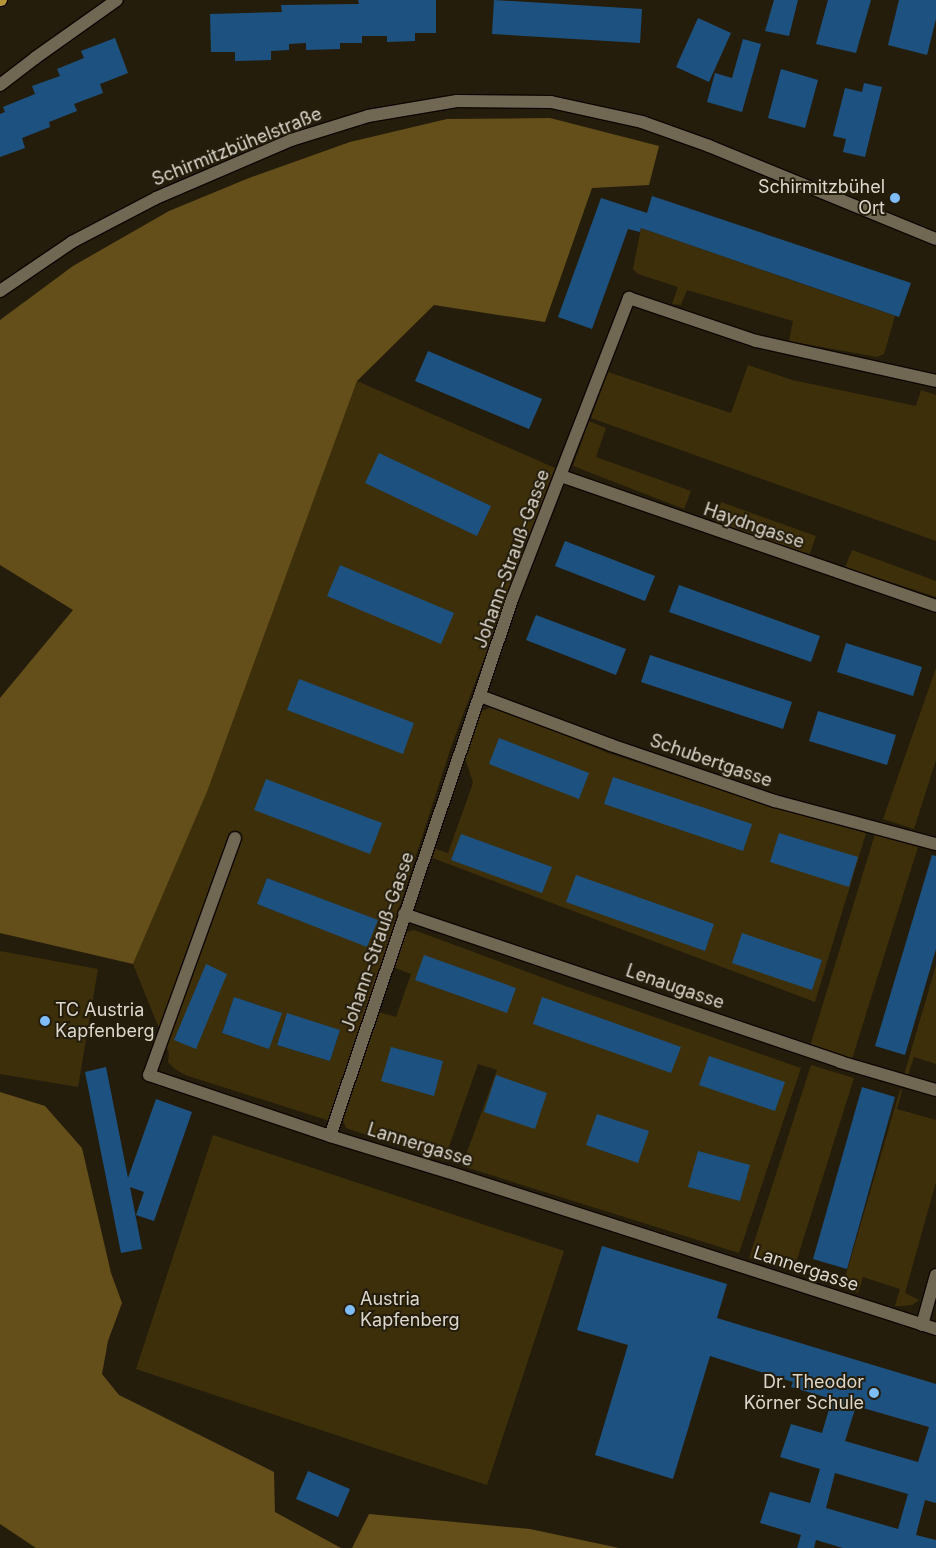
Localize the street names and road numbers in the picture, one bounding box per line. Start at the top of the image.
street label: Schirmitzbühelstraße [149,103,325,191]
street label: Johann-Strauß-Gasse [470,467,554,651]
street label: Haydngasse [701,499,807,553]
street label: Schubertgasse [647,730,775,792]
street label: Johann-Strauß-Gasse [337,849,419,1035]
street label: Lenaugasse [623,960,727,1014]
street label: Lannergasse [365,1119,475,1171]
street label: Lannergasse [751,1242,861,1296]

